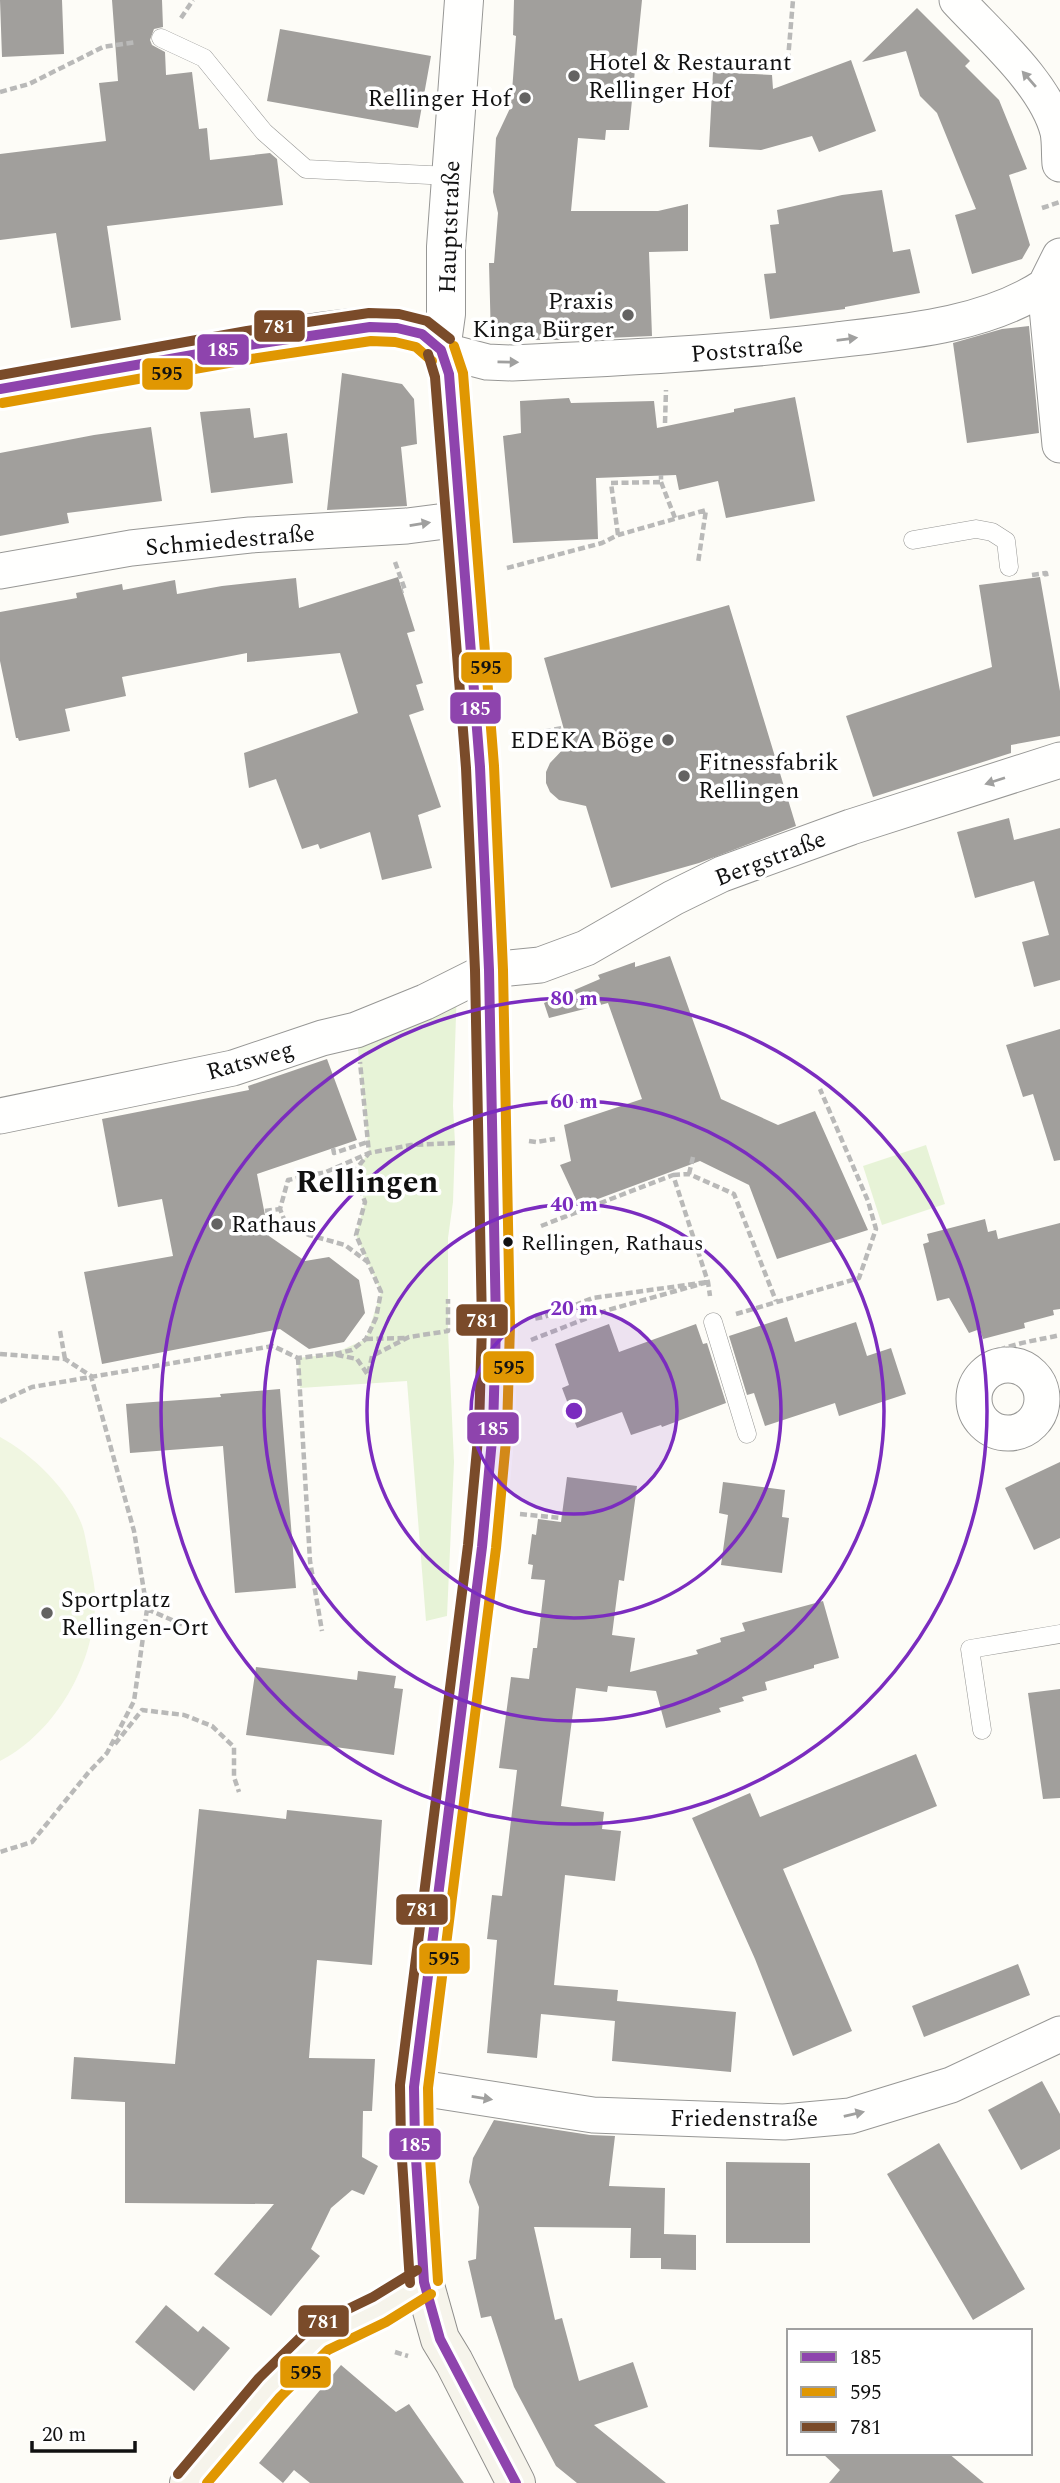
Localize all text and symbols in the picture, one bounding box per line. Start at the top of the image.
place label: Hotel & Restaurant Rellinger Hof [588,45,792,109]
marker: Hotel & Restaurant Rellinger Hof [566,68,582,84]
one-way arrow [1021,70,1037,88]
place label: Rellinger Hof [367,81,513,117]
marker: Rellinger Hof [517,90,533,106]
street label: Hauptstraße [430,160,470,294]
place label: Praxis Kinga Bürger [472,284,614,348]
marker: Praxis Kinga Bürger [620,307,636,323]
line badge: 781 [253,309,306,343]
text: 781 [263,313,295,342]
street label: Poststraße [689,327,805,373]
line badge: 185 [196,333,250,366]
one-way arrow [836,333,858,344]
text: 185 [207,336,239,365]
line badge: 595 [141,357,194,391]
one-way arrow [497,357,519,368]
text: 595 [151,360,183,389]
street label: Schmiedestraße [144,516,316,566]
one-way arrow [409,518,431,529]
line badge: 595 [460,651,513,684]
text: 595 [470,654,502,683]
line badge: 185 [449,691,502,725]
text: 185 [459,695,491,724]
place label: EDEKA Böge [510,723,654,759]
marker: EDEKA Böge [660,732,676,748]
place label: Fitnessfabrik Rellingen [698,745,839,809]
marker: Fitnessfabrik Rellingen [676,768,692,784]
one-way arrow [984,776,1005,787]
street label: Bergstraße [710,821,831,897]
text: 80 m [550,983,598,1015]
street label: Ratsweg [202,1031,298,1091]
text: 60 m [550,1086,598,1118]
district label: Rellingen [295,1158,439,1207]
text: 40 m [550,1189,598,1221]
place label: Rathaus [231,1207,317,1243]
marker: Rathaus [209,1216,225,1232]
place label: Rellingen, Rathaus [521,1227,704,1260]
marker: Rellingen, Rathaus [501,1235,515,1249]
text: 20 m [550,1293,598,1325]
line badge: 781 [455,1303,509,1337]
text: 781 [466,1307,498,1336]
line badge: 595 [482,1350,535,1384]
text: 595 [493,1354,525,1383]
centre of rings [562,1399,586,1423]
line badge: 185 [466,1411,520,1445]
text: 185 [477,1415,509,1444]
place label: Sportplatz Rellingen-Ort [61,1582,209,1646]
marker: Sportplatz Rellingen-Ort [39,1605,55,1621]
line badge: 781 [395,1893,449,1926]
text: 781 [406,1896,438,1925]
line badge: 595 [418,1942,471,1975]
text: 595 [428,1945,460,1974]
one-way arrow [471,2092,493,2103]
street label: Friedenstraße [670,2101,818,2137]
one-way arrow [843,2108,865,2119]
line badge: 185 [388,2127,442,2161]
text: 185 [399,2131,431,2160]
line badge: 781 [297,2304,350,2338]
text: 781 [307,2308,339,2337]
legend [787,2329,1032,2455]
text: 185 [850,2342,882,2374]
line badge: 595 [279,2355,332,2389]
text: 595 [290,2359,322,2388]
text: 595 [850,2377,882,2409]
scale bar [32,2410,135,2454]
text: 781 [850,2412,882,2444]
text: 20 m [42,2419,86,2451]

